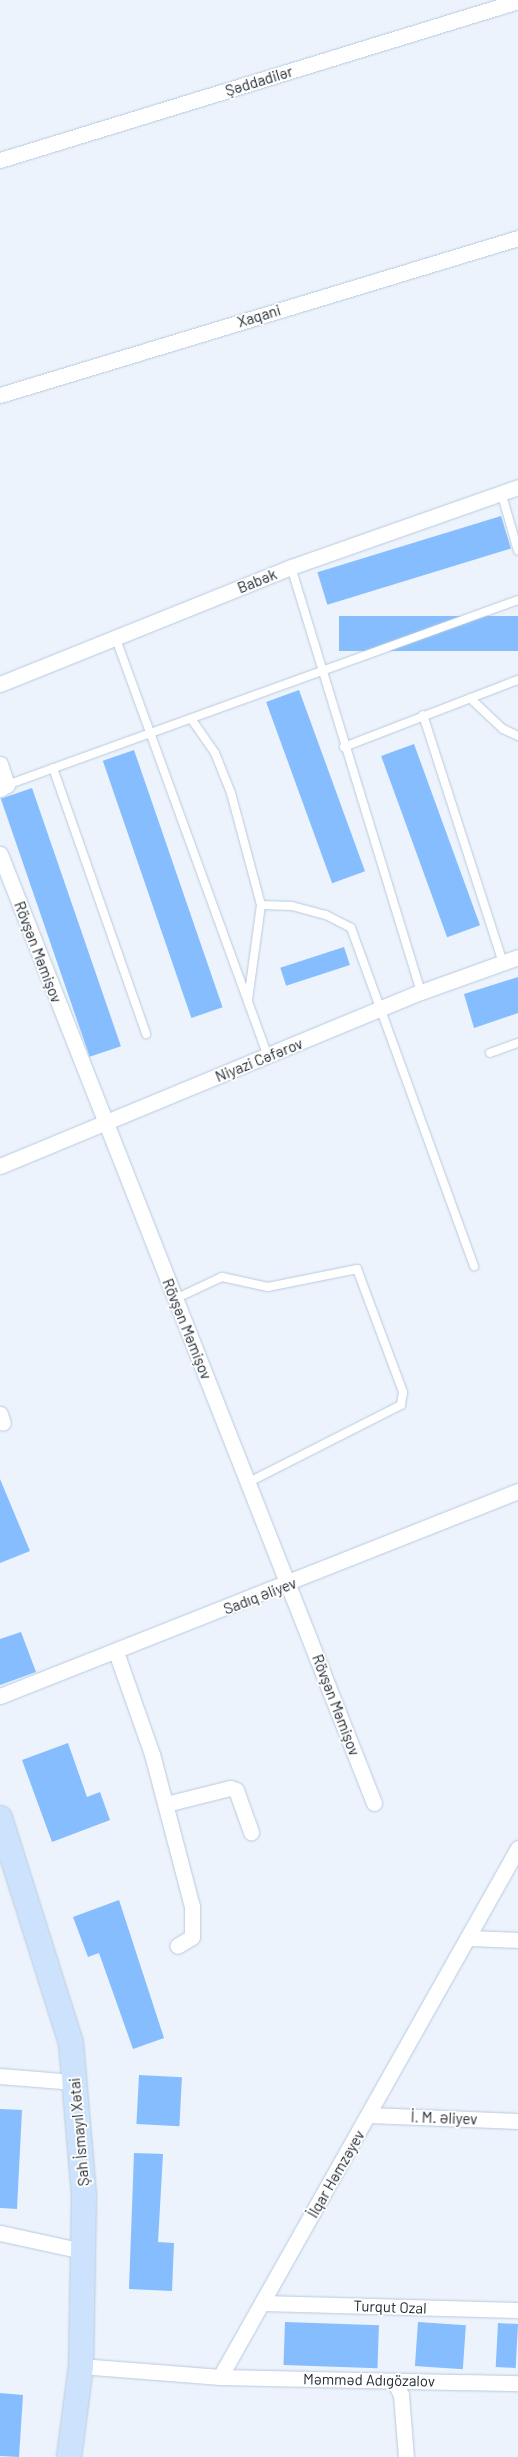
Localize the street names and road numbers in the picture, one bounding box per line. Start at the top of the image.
street label: Şəddadilər [223,62,295,100]
street label: Xaqani [235,301,283,331]
street label: Babək [235,565,279,597]
street label: Rövşən Məmişov [10,899,66,1005]
street label: Niyazi Cəfərov [213,1034,305,1086]
street label: Rövşən Məmişov [159,1276,215,1382]
street label: Sadıq Əliyev [221,1574,299,1618]
street label: Rövşən Məmişov [308,1652,364,1758]
street label: Şah İsmayıl Xətai [65,2077,93,2187]
street label: İ. M. Əliyev [410,2108,478,2128]
street label: İlqar Həmzəyev [304,2127,368,2221]
street label: Turqut Ozal [353,2297,427,2317]
street label: Məmməd Adıgözalov [303,2370,435,2390]

